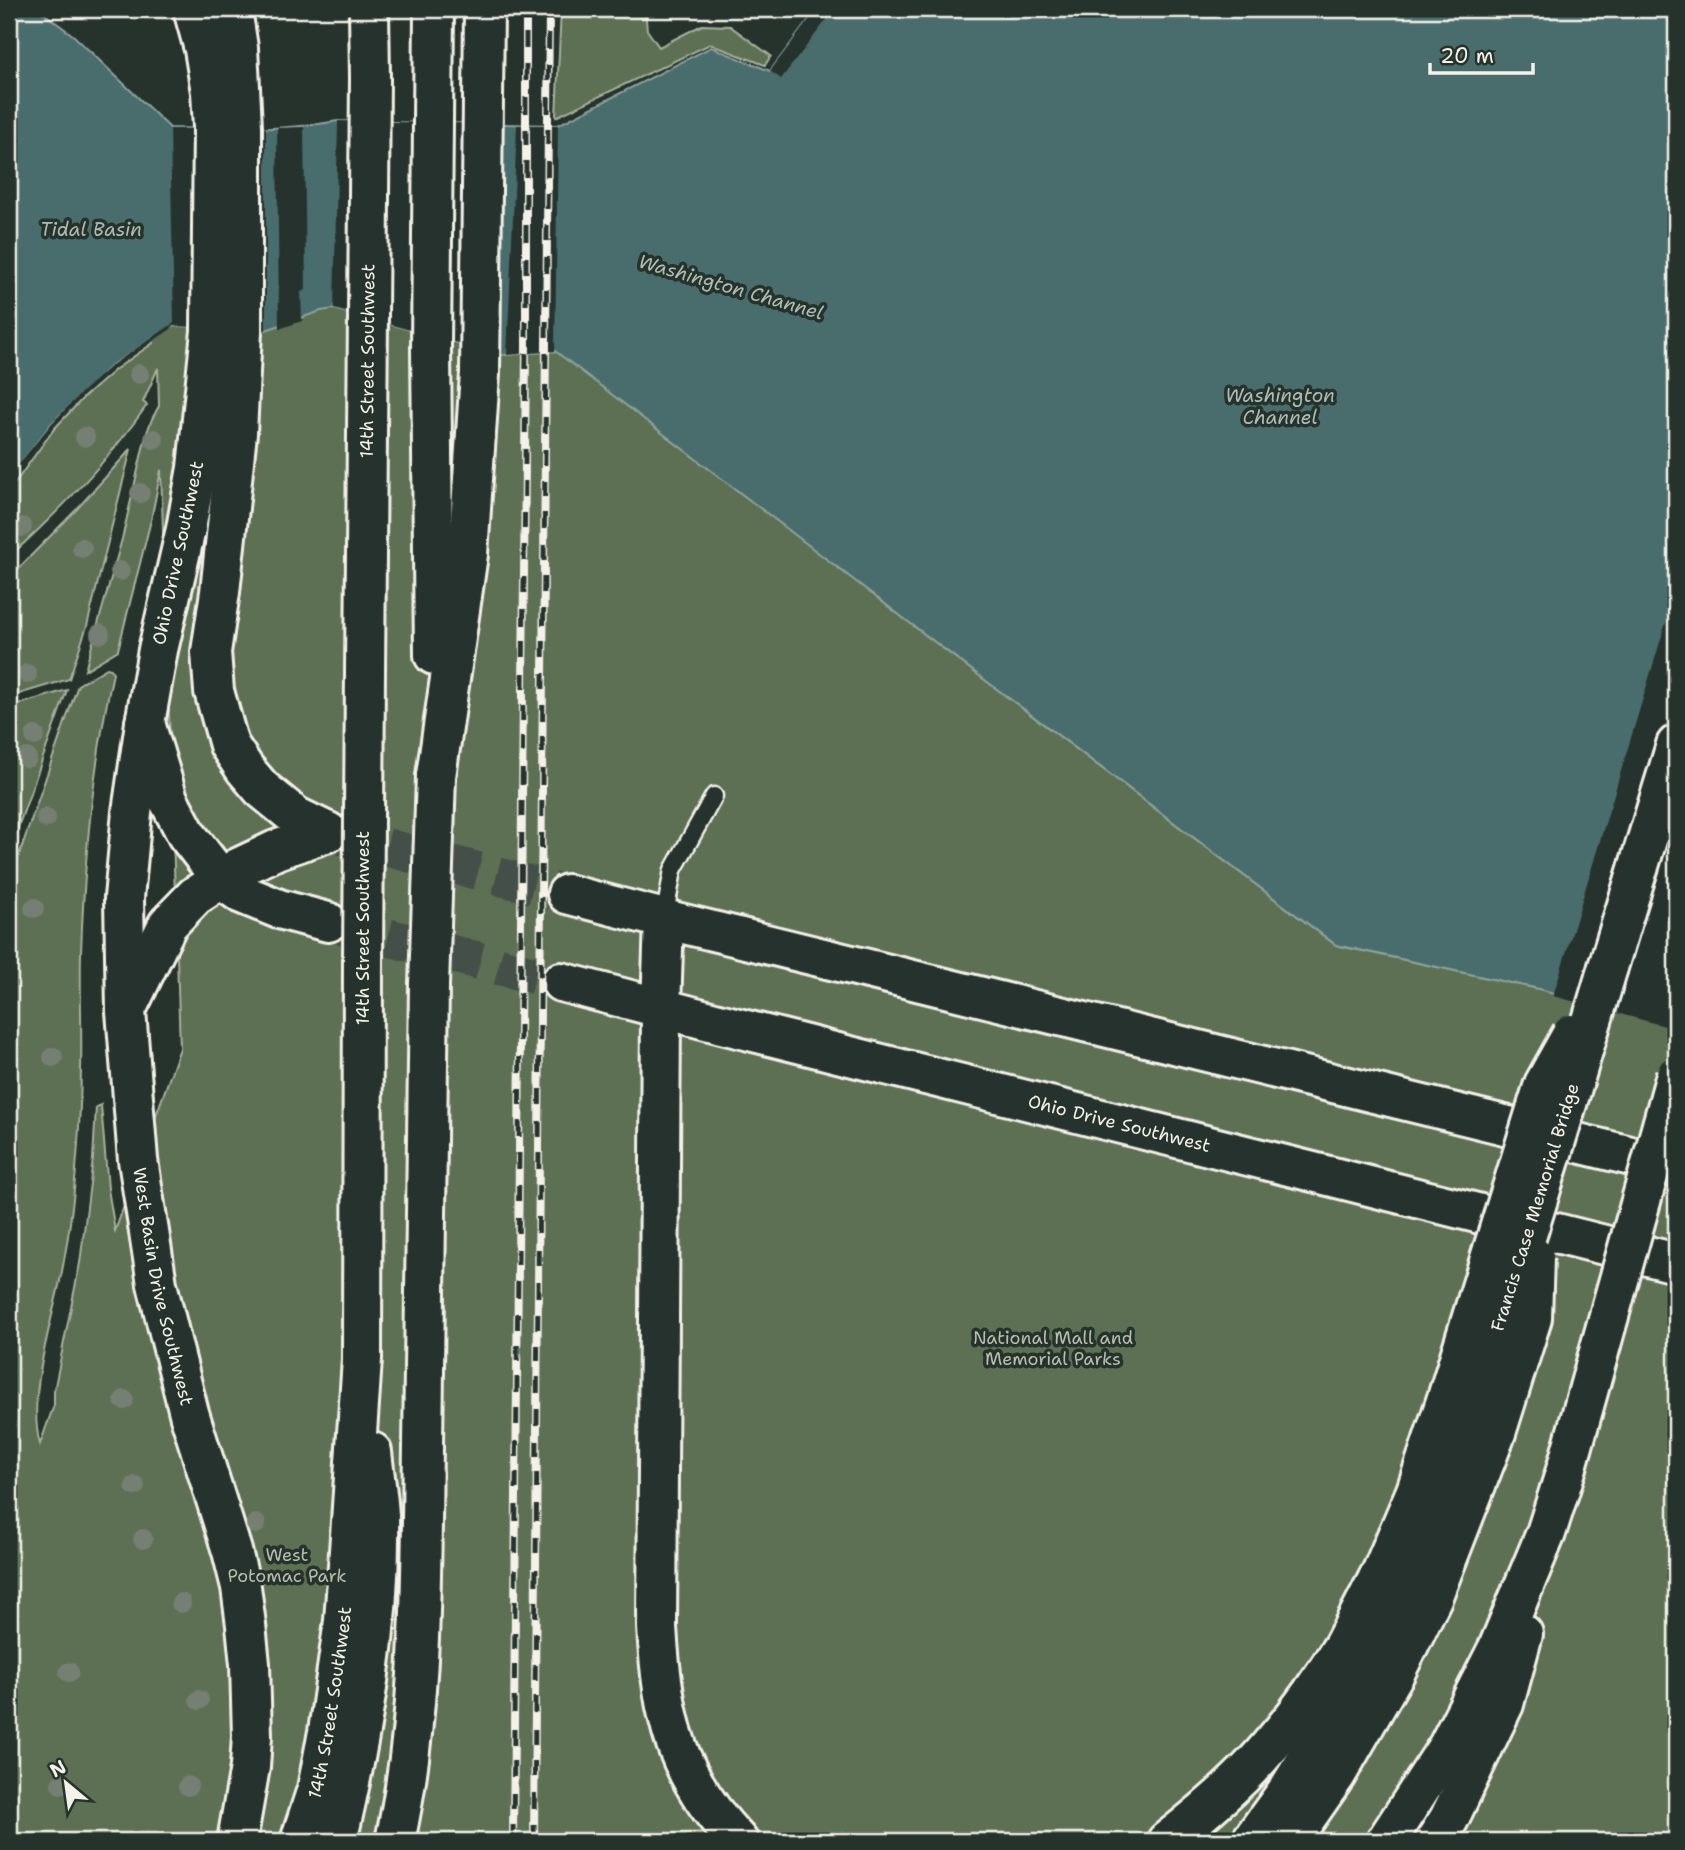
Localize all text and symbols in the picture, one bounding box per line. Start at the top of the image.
scale bar [1430,32,1533,76]
text: 20 m [1440,42,1494,70]
water label: Tidal Basin [40,217,142,242]
water label: Washington Channel [636,249,826,325]
street label: 14th Street Southwest [355,264,380,458]
water label: Washington Channel [1225,383,1335,430]
street label: Ohio Drive Southwest [147,459,209,647]
street label: 14th Street Southwest [351,831,375,1025]
street label: Francis Case Memorial Bridge [1485,1080,1585,1334]
street label: Ohio Drive Southwest [1026,1089,1213,1158]
street label: West Basin Drive Southwest [127,1166,199,1408]
park label: National Mall and Memorial Parks [973,1326,1133,1371]
park label: West Potomac Park [227,1543,347,1588]
street label: 14th Street Southwest [302,1606,357,1802]
north arrow [32,1748,102,1818]
text: N [45,1754,71,1783]

